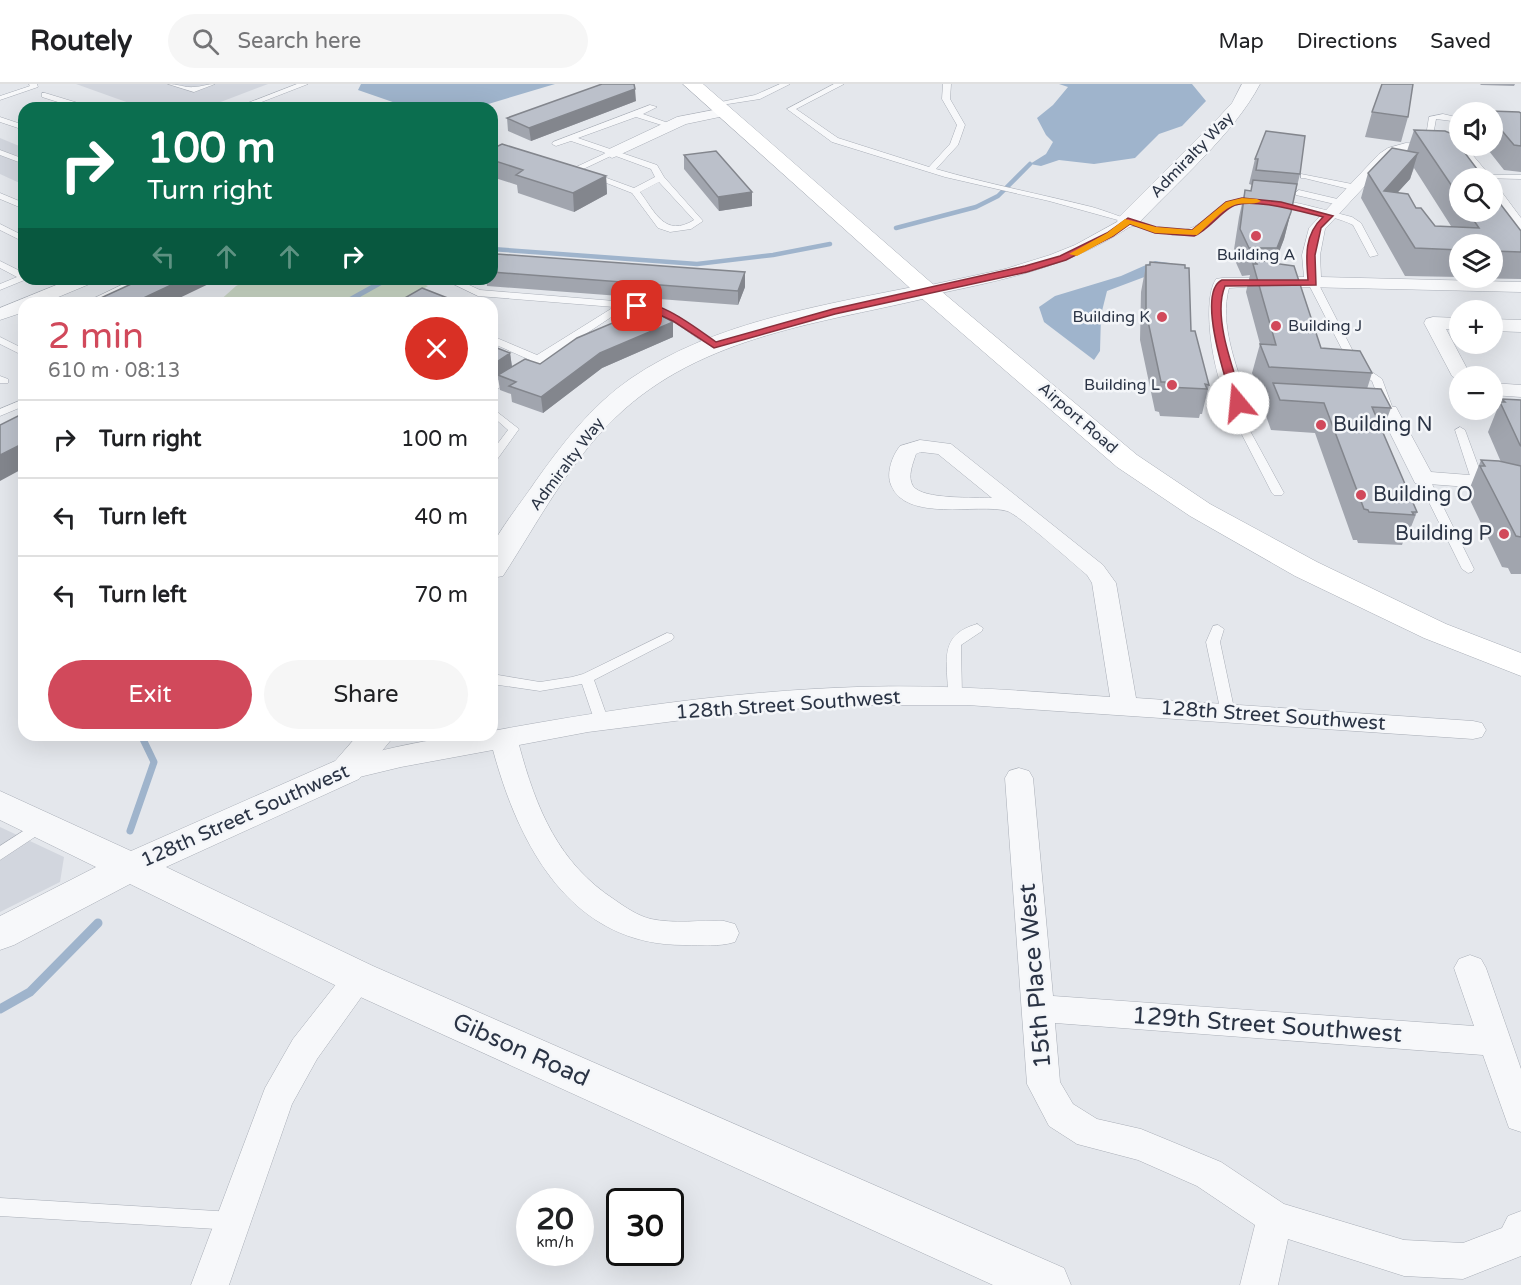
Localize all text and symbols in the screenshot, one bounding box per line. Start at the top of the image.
search box [168,14,588,68]
text: Routely [30,24,132,58]
icon: search [189,25,222,58]
text: Search here [237,28,361,54]
text: Map [1218,29,1264,54]
text: Directions [1297,29,1397,54]
text: Saved [1430,29,1491,54]
map controls [1449,102,1503,420]
button: sound [1449,102,1503,156]
street label: Admiralty Way [1146,108,1238,202]
text: 100 m [147,123,276,174]
icon: right [48,126,126,204]
button: search [1449,168,1503,222]
text: Turn right [147,174,273,207]
marker: Building A [1249,229,1263,243]
button: layers [1449,234,1503,288]
icon: left [147,240,180,273]
icon: ahead [210,240,243,273]
icon: ahead [273,240,306,273]
icon: right [336,240,369,273]
place label: Building A [1217,245,1295,265]
pin [611,280,662,331]
icon: arrive [620,289,653,322]
button: + [1449,300,1503,354]
place label: Building K [1073,307,1150,327]
marker: Building K [1155,310,1169,324]
text: 2 min [48,315,144,358]
place label: Building J [1288,316,1362,336]
button: close [405,317,468,380]
marker: Building J [1269,319,1283,333]
text: 610 m · 08:13 [48,359,180,383]
button: − [1449,366,1503,420]
position arrow [1206,371,1270,435]
place label: Building L [1084,375,1160,395]
street label: Airport Road [1034,378,1122,458]
marker: Building L [1165,378,1179,392]
street label: Admiralty Way [525,413,609,514]
place label: Building N [1333,413,1433,437]
marker: Building N [1314,418,1328,432]
icon: right [48,423,81,456]
text: Turn right [99,426,201,452]
text: 100 m [401,426,468,452]
place label: Building O [1373,483,1473,507]
marker: Building O [1354,488,1368,502]
icon: left [48,501,81,534]
text: Turn left [99,504,187,530]
text: 40 m [414,504,468,530]
place label: Building P [1395,522,1492,546]
marker: Building P [1497,527,1511,541]
icon: left [48,579,81,612]
text: Turn left [99,582,187,608]
text: 70 m [414,582,468,608]
button: Exit [48,660,252,729]
button: Share [264,660,468,729]
street label: 128th Street Southwest [675,685,902,725]
street label: 128th Street Southwest [1160,696,1387,736]
street label: 128th Street Southwest [137,759,353,873]
street label: 15th Place West [1012,882,1058,1070]
street label: 129th Street Southwest [1131,1001,1403,1049]
street label: Gibson Road [448,1007,594,1093]
speed limit sign: 30 [606,1188,684,1266]
text: 20 [536,1201,574,1238]
text: km/h [536,1233,574,1251]

